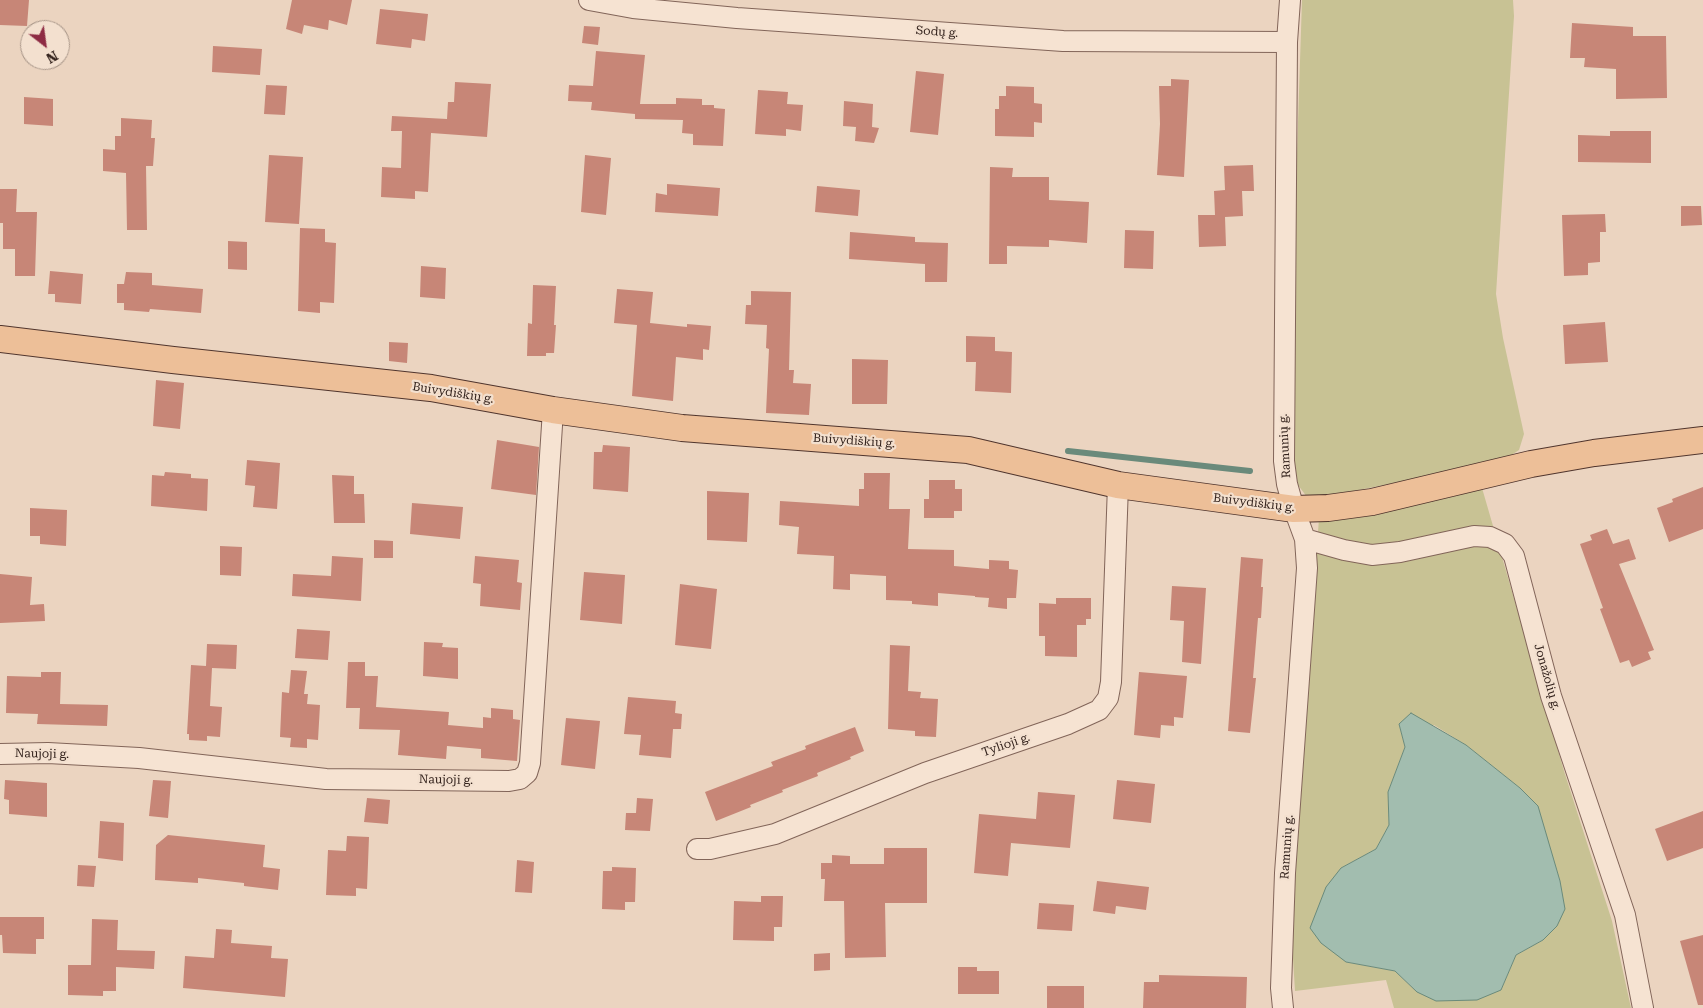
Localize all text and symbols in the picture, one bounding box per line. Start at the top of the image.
north arrow [20,20,70,70]
street label: Sodų g. [915,23,959,41]
text: N [43,48,61,67]
street label: Buivydiškių g. [411,379,495,407]
street label: Ramunių g. [1276,413,1294,479]
street label: Buivydiškių g. [813,431,895,451]
street label: Buivydiškių g. [1212,491,1296,515]
street label: Jonažolių g. [1531,642,1563,712]
street label: Tylioji g. [980,730,1032,760]
street label: Naujoji g. [15,746,69,762]
street label: Naujoji g. [419,772,473,788]
street label: Ramunių g. [1278,814,1296,880]

